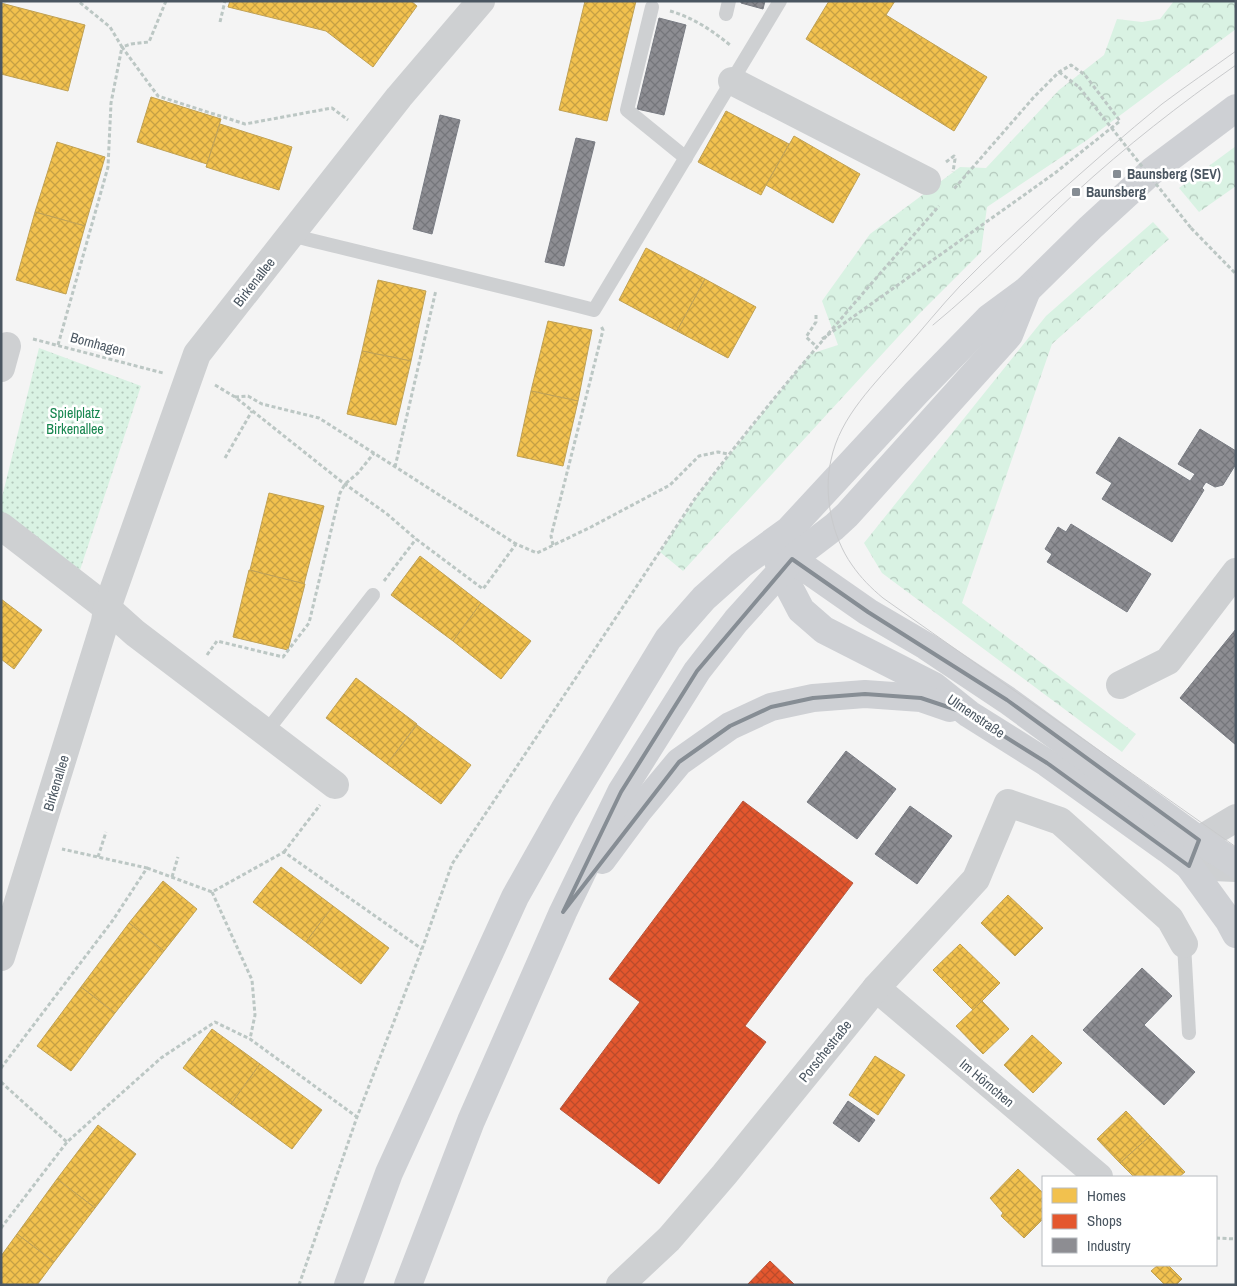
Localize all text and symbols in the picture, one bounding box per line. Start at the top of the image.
place label: Baunsberg (SEV) [1127,165,1221,183]
marker: Baunsberg (SEV) [1111,168,1123,180]
place label: Baunsberg [1086,183,1146,201]
marker: Baunsberg [1070,186,1082,198]
street label: Birkenallee [229,254,279,310]
street label: Bornhagen [69,328,127,360]
park label: Spielplatz Birkenallee [46,404,104,438]
street label: Ulmenstraße [944,690,1008,742]
street label: Birkenallee [39,753,73,813]
street label: Porschestraße [795,1016,855,1086]
street label: Im Hörnchen [956,1055,1018,1111]
legend [1042,1176,1217,1266]
text: Homes [1087,1185,1126,1206]
text: Shops [1087,1210,1122,1231]
text: Industry [1087,1235,1132,1256]

